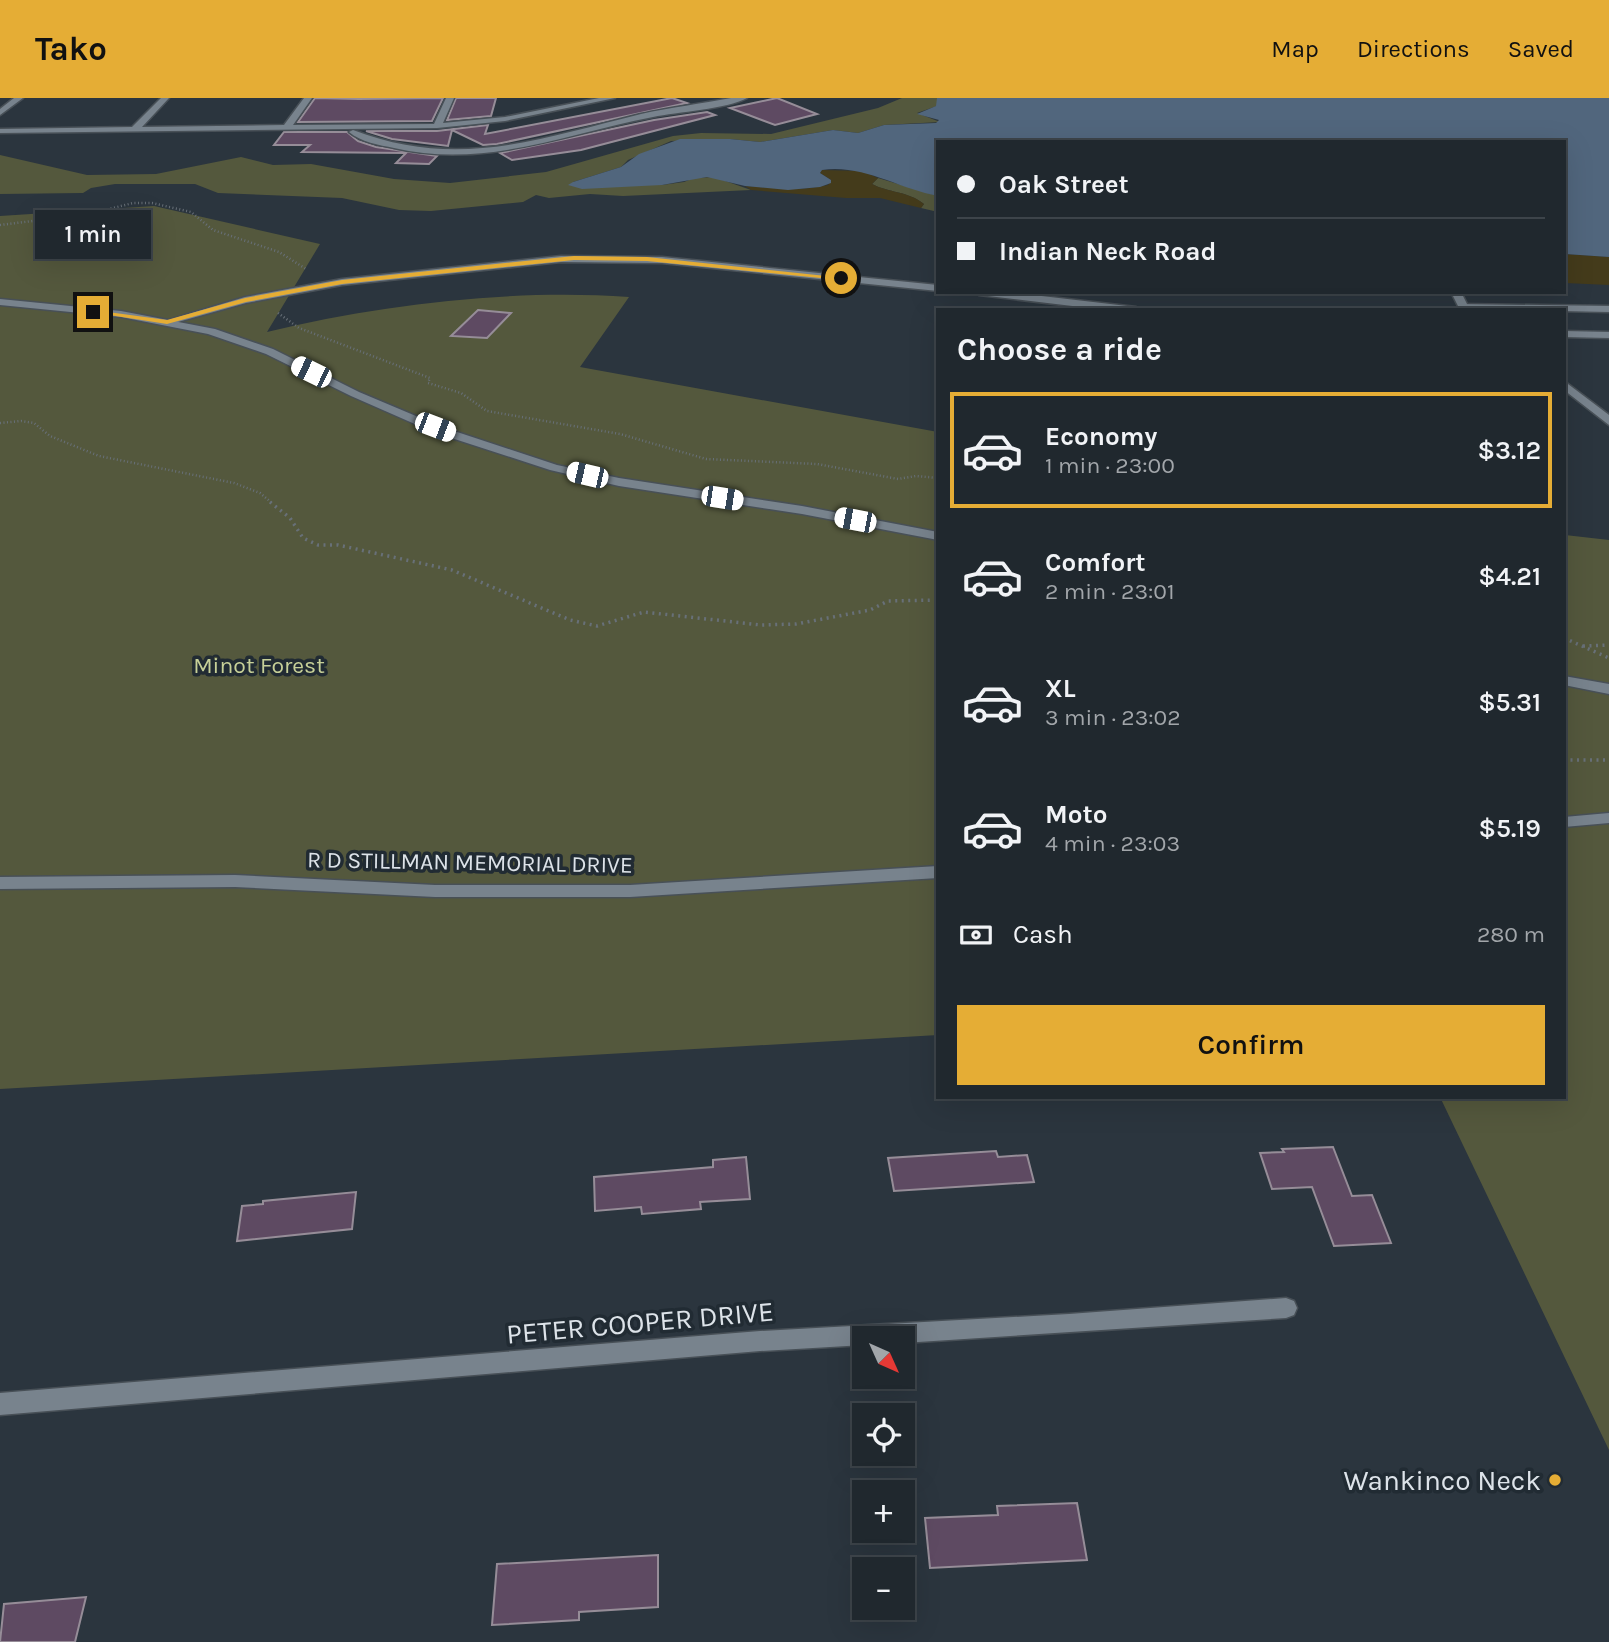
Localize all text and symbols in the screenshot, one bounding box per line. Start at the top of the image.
text: Tako [35,30,107,68]
text: Map [1271,35,1319,63]
text: Directions [1357,35,1470,63]
text: Saved [1508,35,1574,63]
text: Oak Street [999,169,1129,200]
callout: 1 min [35,211,151,260]
text: 1 min [64,221,122,248]
text: Indian Neck Road [999,236,1216,267]
route start [825,262,857,294]
route end [77,296,109,328]
text: Choose a ride [957,331,1162,368]
car [288,353,335,391]
car [412,410,459,444]
icon: car [961,419,1024,482]
text: Economy [1045,421,1157,452]
text: $3.12 [1478,435,1541,466]
text: 1 min · 23:00 [1045,452,1175,479]
car [565,460,610,490]
car [700,484,745,512]
car [833,506,878,534]
icon: car [961,545,1024,608]
text: Comfort [1045,547,1146,578]
text: $4.21 [1478,561,1541,592]
text: 2 min · 23:01 [1045,578,1175,605]
park label: Minot Forest [193,652,325,679]
icon: car [961,671,1024,734]
text: XL [1045,673,1076,704]
text: $5.31 [1478,687,1541,718]
text: 3 min · 23:02 [1045,704,1181,731]
icon: car [961,797,1024,860]
text: Moto [1045,799,1107,830]
text: $5.19 [1478,813,1541,844]
text: 4 min · 23:03 [1045,830,1180,857]
street label: R D STILLMAN MEMORIAL DRIVE [307,846,633,879]
icon: cash [957,916,995,954]
text: Cash [1013,919,1073,950]
text: 280 m [1477,921,1545,948]
button: Confirm [957,1005,1545,1085]
street label: PETER COOPER DRIVE [505,1294,775,1351]
north arrow [852,1326,915,1390]
map controls [852,1326,915,1620]
button: locate [852,1403,915,1466]
place label: Wankinco Neck [1343,1464,1541,1497]
marker: Wankinco Neck [1547,1472,1563,1488]
button: + [852,1480,915,1543]
button: − [852,1557,915,1620]

